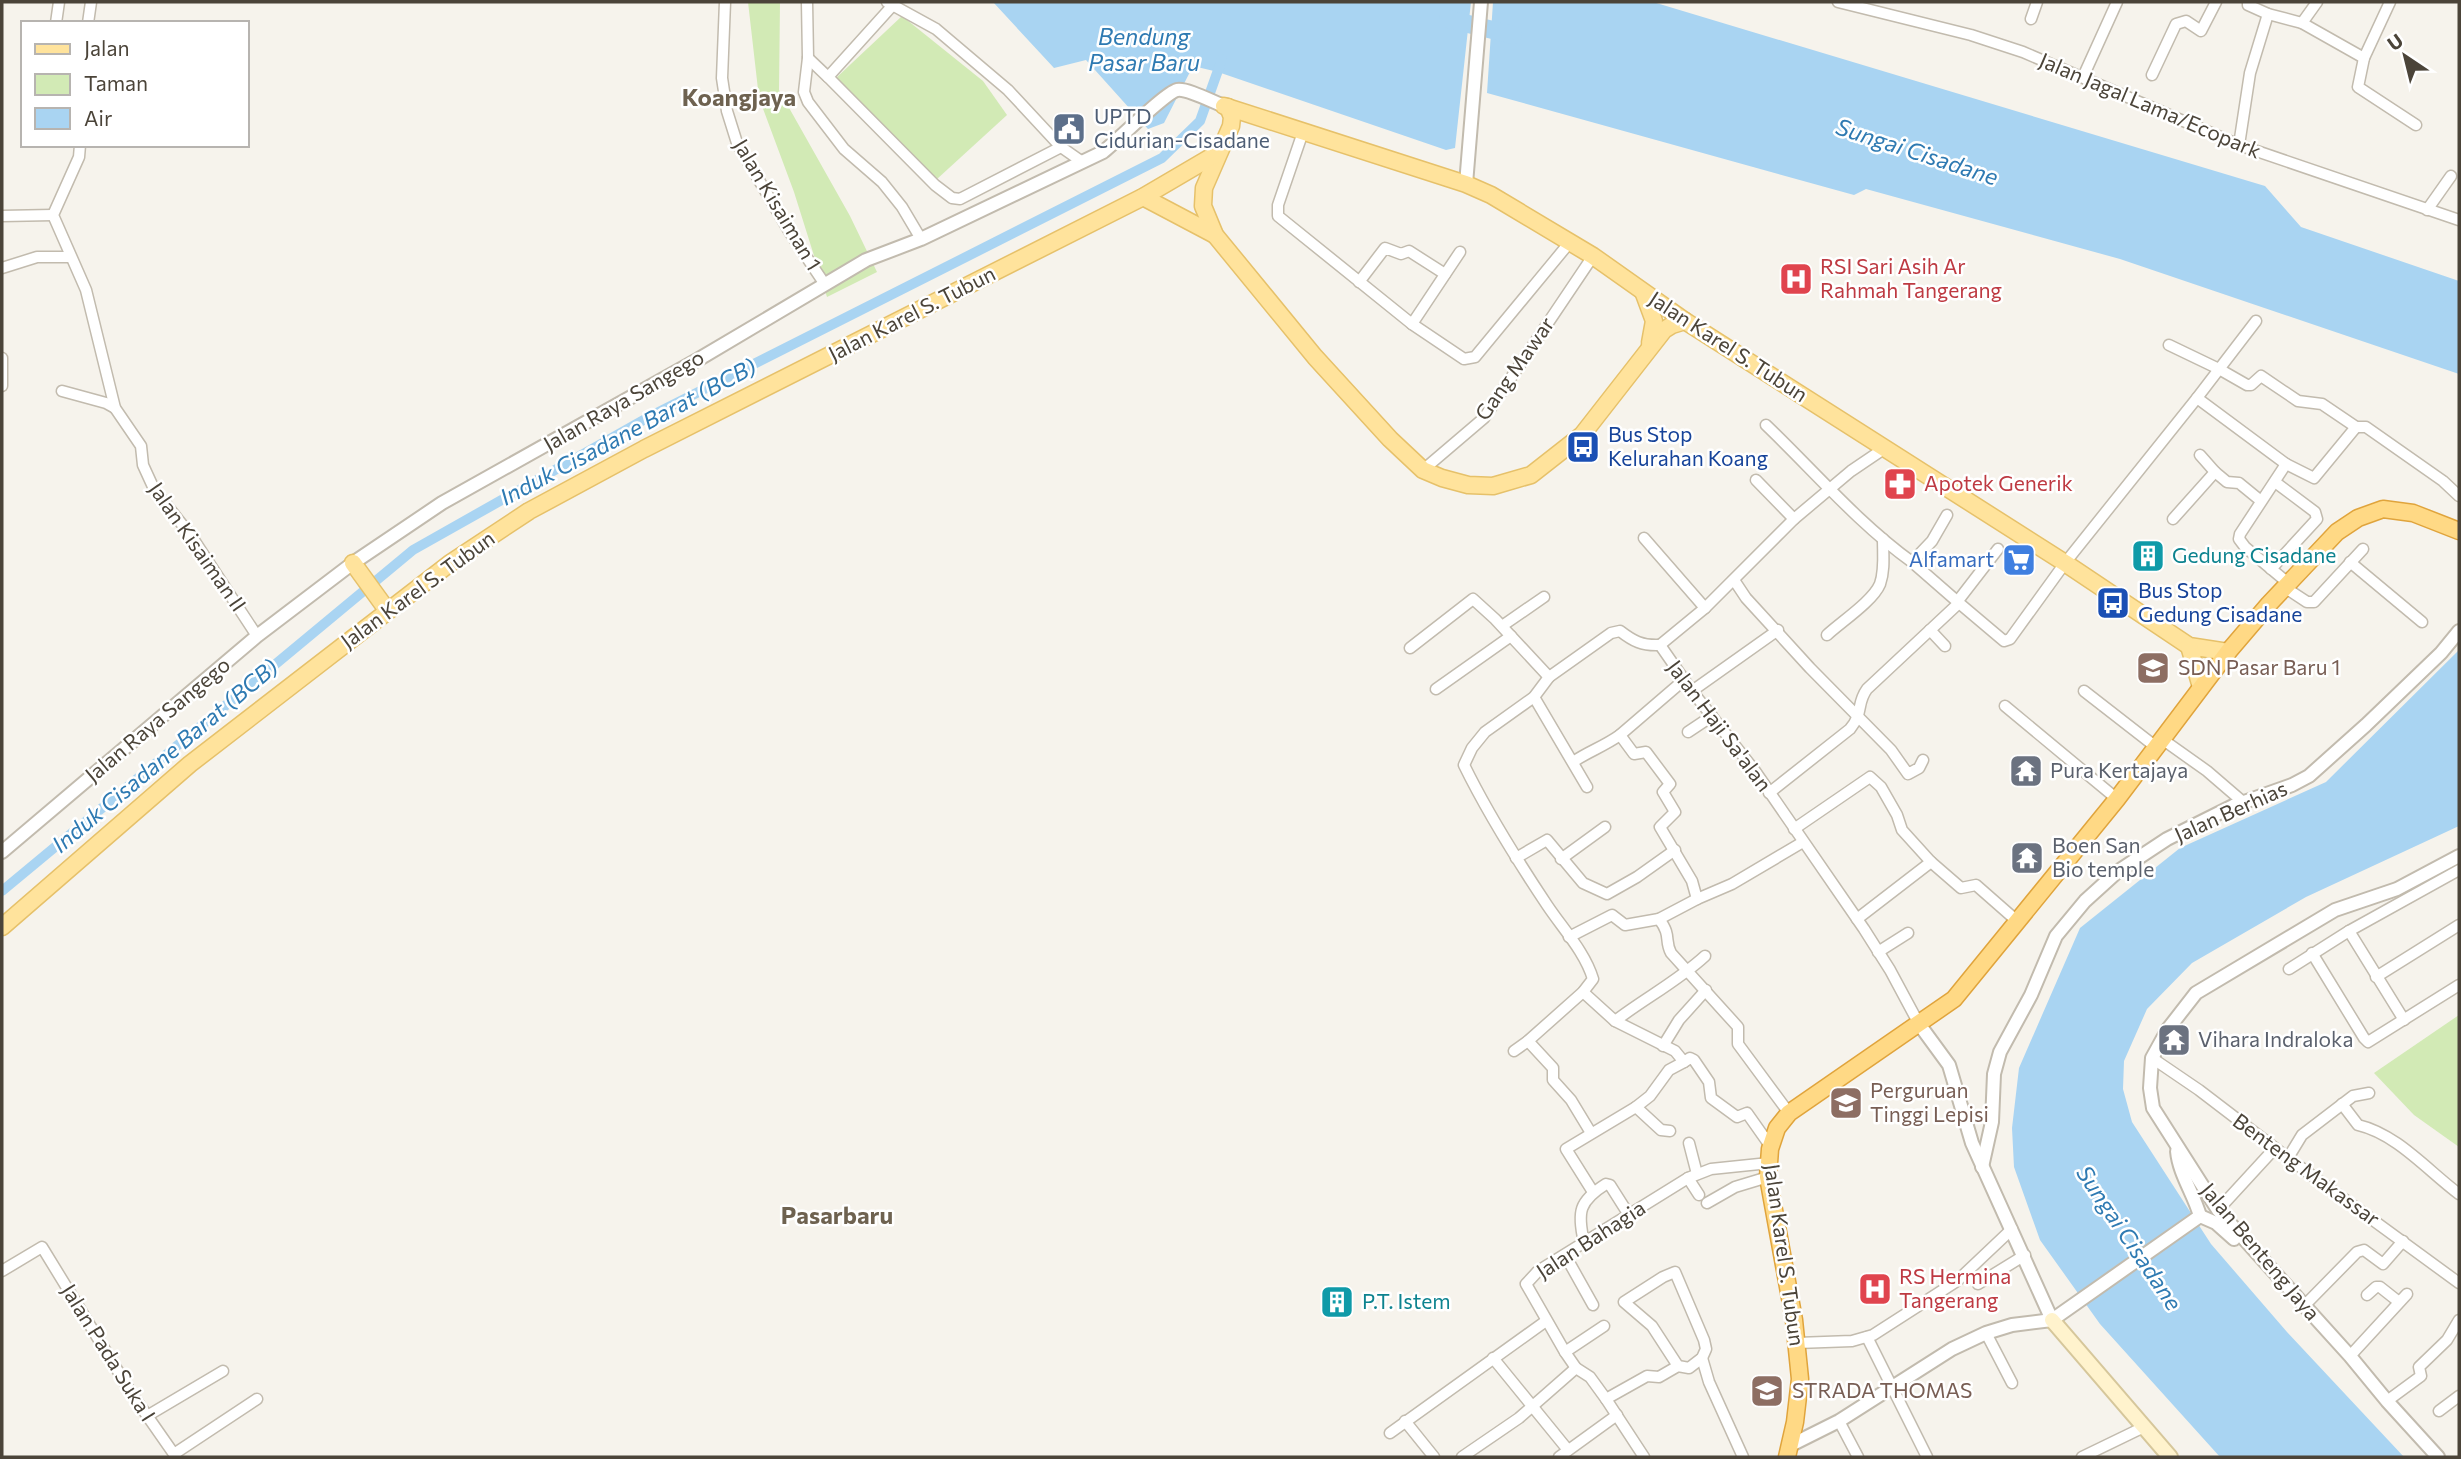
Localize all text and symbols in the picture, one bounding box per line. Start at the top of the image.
legend [21,21,248,147]
north arrow [2370,21,2440,91]
water label: Bendung Pasar Baru [1088,22,1200,76]
text: U [2383,28,2407,55]
text: Jalan [84,35,129,60]
street label: Jalan Jagal Lama/Ecopark [2036,47,2265,163]
text: Taman [84,70,148,95]
district label: Koangjaya [682,82,796,111]
place label: UPTD Cidurian-Cisadane [1094,103,1270,152]
text: Air [84,105,112,130]
public building icon: UPTD Cidurian-Cisadane [1050,110,1088,148]
water label: Sungai Cisadane [1833,112,2002,190]
street label: Jalan Kisaiman 1 [729,134,827,275]
place label: RSI Sari Asih Ar Rahmah Tangerang [1820,253,2002,302]
street label: Jalan Karel S. Tubun [824,260,999,366]
hospital icon: RSI Sari Asih Ar Rahmah Tangerang [1777,260,1815,298]
street label: Jalan Karel S. Tubun [1645,285,1813,406]
street label: Gang Mawar [1469,312,1559,425]
street label: Jalan Raya Sangego [539,344,708,456]
water label: Induk Cisadane Barat (BCB) [495,352,761,511]
place label: Bus Stop Kelurahan Koang [1608,421,1768,470]
bus stop icon: Bus Stop Kelurahan Koang [1564,428,1602,466]
pharmacy icon: Apotek Generik [1881,465,1919,503]
place label: Apotek Generik [1924,470,2073,495]
street label: Jalan Kisaiman II [144,477,252,616]
street label: Jalan Karel S. Tubun [335,525,499,653]
building icon: Gedung Cisadane [2129,537,2167,575]
supermarket icon: Alfamart [2000,541,2038,579]
place label: Gedung Cisadane [2172,542,2336,567]
place label: Alfamart [1909,546,1994,571]
place label: Bus Stop Gedung Cisadane [2138,577,2302,626]
bus stop icon: Bus Stop Gedung Cisadane [2094,584,2132,622]
school or university icon: SDN Pasar Baru 1 [2134,649,2172,687]
street label: Jalan Raya Sangego [80,651,234,787]
water label: Induk Cisadane Barat (BCB) [46,652,283,858]
place label: SDN Pasar Baru 1 [2178,654,2340,679]
street label: Jalan Haji Sa'alan [1663,655,1778,796]
temple icon: Pura Kertajaya [2007,752,2045,790]
place label: Pura Kertajaya [2050,757,2188,782]
street label: Jalan Berhias [2170,775,2291,847]
place label: Boen San Bio temple [2052,832,2154,881]
temple icon: Boen San Bio temple [2008,839,2046,877]
temple icon: Vihara Indraloka [2155,1021,2193,1059]
place label: Vihara Indraloka [2198,1026,2353,1051]
place label: Perguruan Tinggi Lepisi [1870,1077,1989,1126]
school or university icon: Perguruan Tinggi Lepisi [1827,1084,1865,1122]
street label: Benteng Makassar [2229,1107,2385,1230]
water label: Sungai Cisadane [2071,1160,2189,1315]
street label: Jalan Karel S. Tubun [1760,1162,1811,1348]
street label: Jalan Benteng Jaya [2196,1177,2326,1325]
street label: Jalan Bahagia [1531,1194,1649,1283]
district label: Pasarbaru [781,1200,893,1229]
place label: RS Hermina Tangerang [1899,1263,2011,1312]
hospital icon: RS Hermina Tangerang [1856,1270,1894,1308]
street label: Jalan Pada Suka I [57,1279,161,1425]
building icon: P.T. Istem [1318,1283,1356,1321]
place label: P.T. Istem [1362,1288,1451,1313]
school or university icon: STRADA THOMAS [1748,1372,1786,1410]
place label: STRADA THOMAS [1792,1377,1972,1402]

